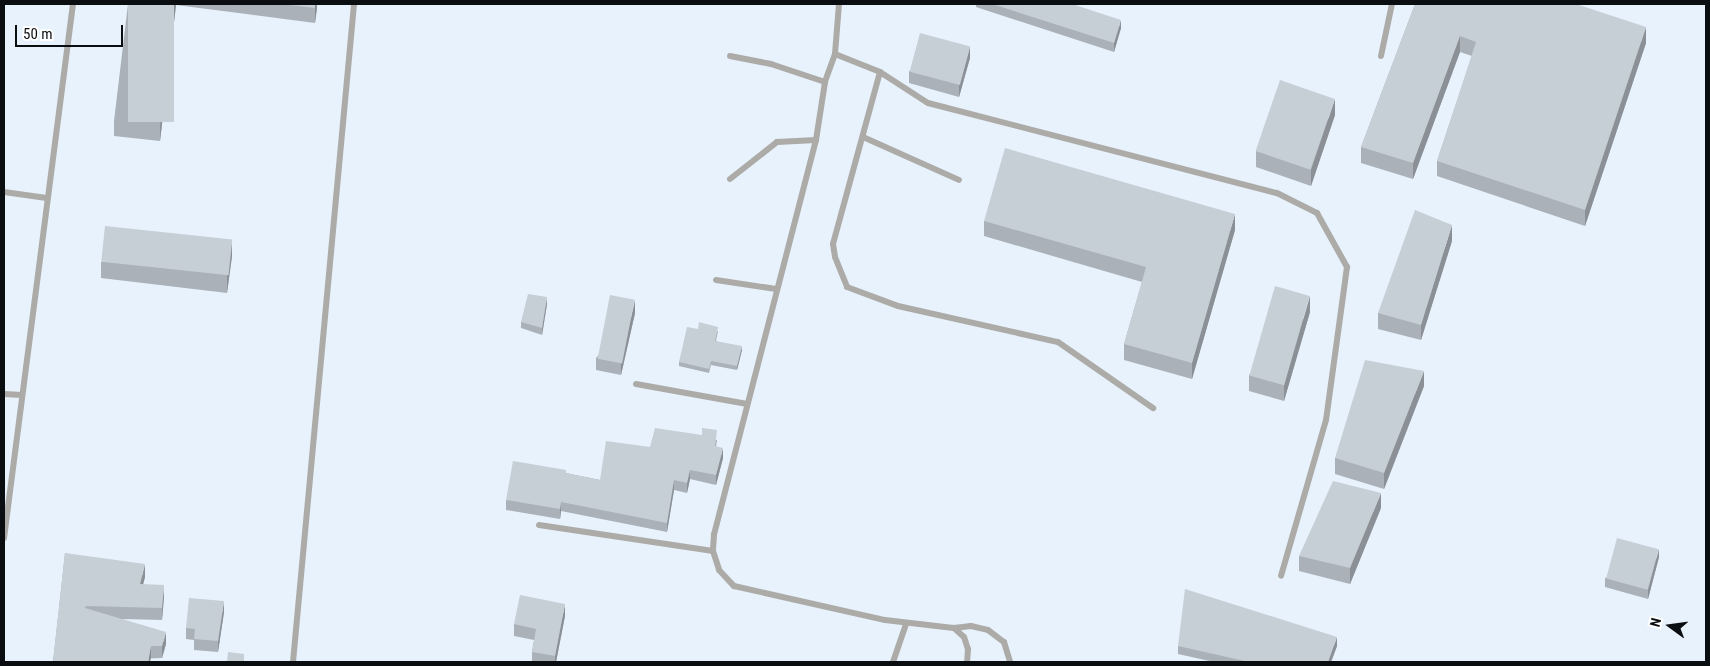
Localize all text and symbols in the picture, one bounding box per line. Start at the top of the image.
scale bar [18,15,125,47]
text: 50 m [23,25,53,43]
north arrow [1645,601,1695,651]
text: N [1647,616,1664,628]

